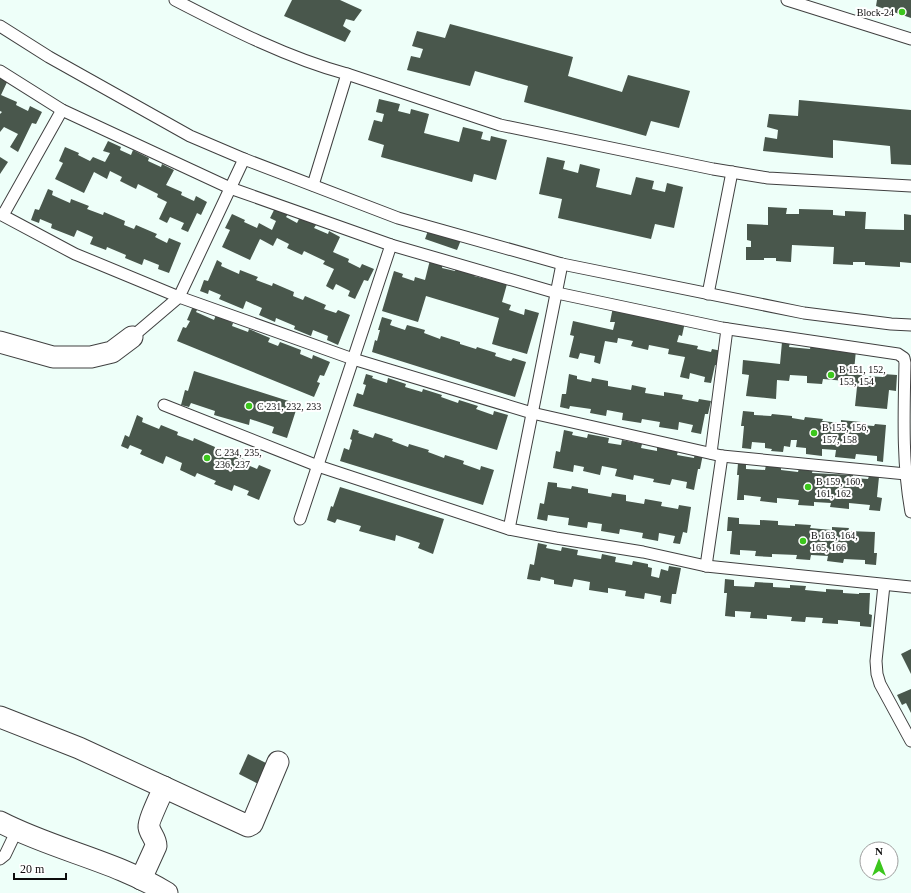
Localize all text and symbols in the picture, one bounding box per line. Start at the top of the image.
place label: Block-24 [857,7,894,18]
marker: Block-24 [897,7,907,17]
place label: B 151, 152, 153, 154 [839,364,886,387]
marker: B 151, 152, 153, 154 [826,370,836,380]
marker: C 231, 232, 233 [244,401,254,411]
place label: C 231, 232, 233 [257,401,321,412]
place label: B 155, 156, 157, 158 [822,422,869,445]
marker: B 155, 156, 157, 158 [809,428,819,438]
place label: C 234, 235, 236, 237 [215,447,262,470]
marker: C 234, 235, 236, 237 [202,453,212,463]
place label: B 159, 160, 161, 162 [816,476,863,499]
marker: B 159, 160, 161, 162 [803,482,813,492]
place label: B 163, 164, 165, 166 [811,530,858,553]
marker: B 163, 164, 165, 166 [798,536,808,546]
north arrow [859,841,899,881]
text: N [875,845,883,857]
scale bar [14,855,66,881]
text: 20 m [20,862,45,876]

